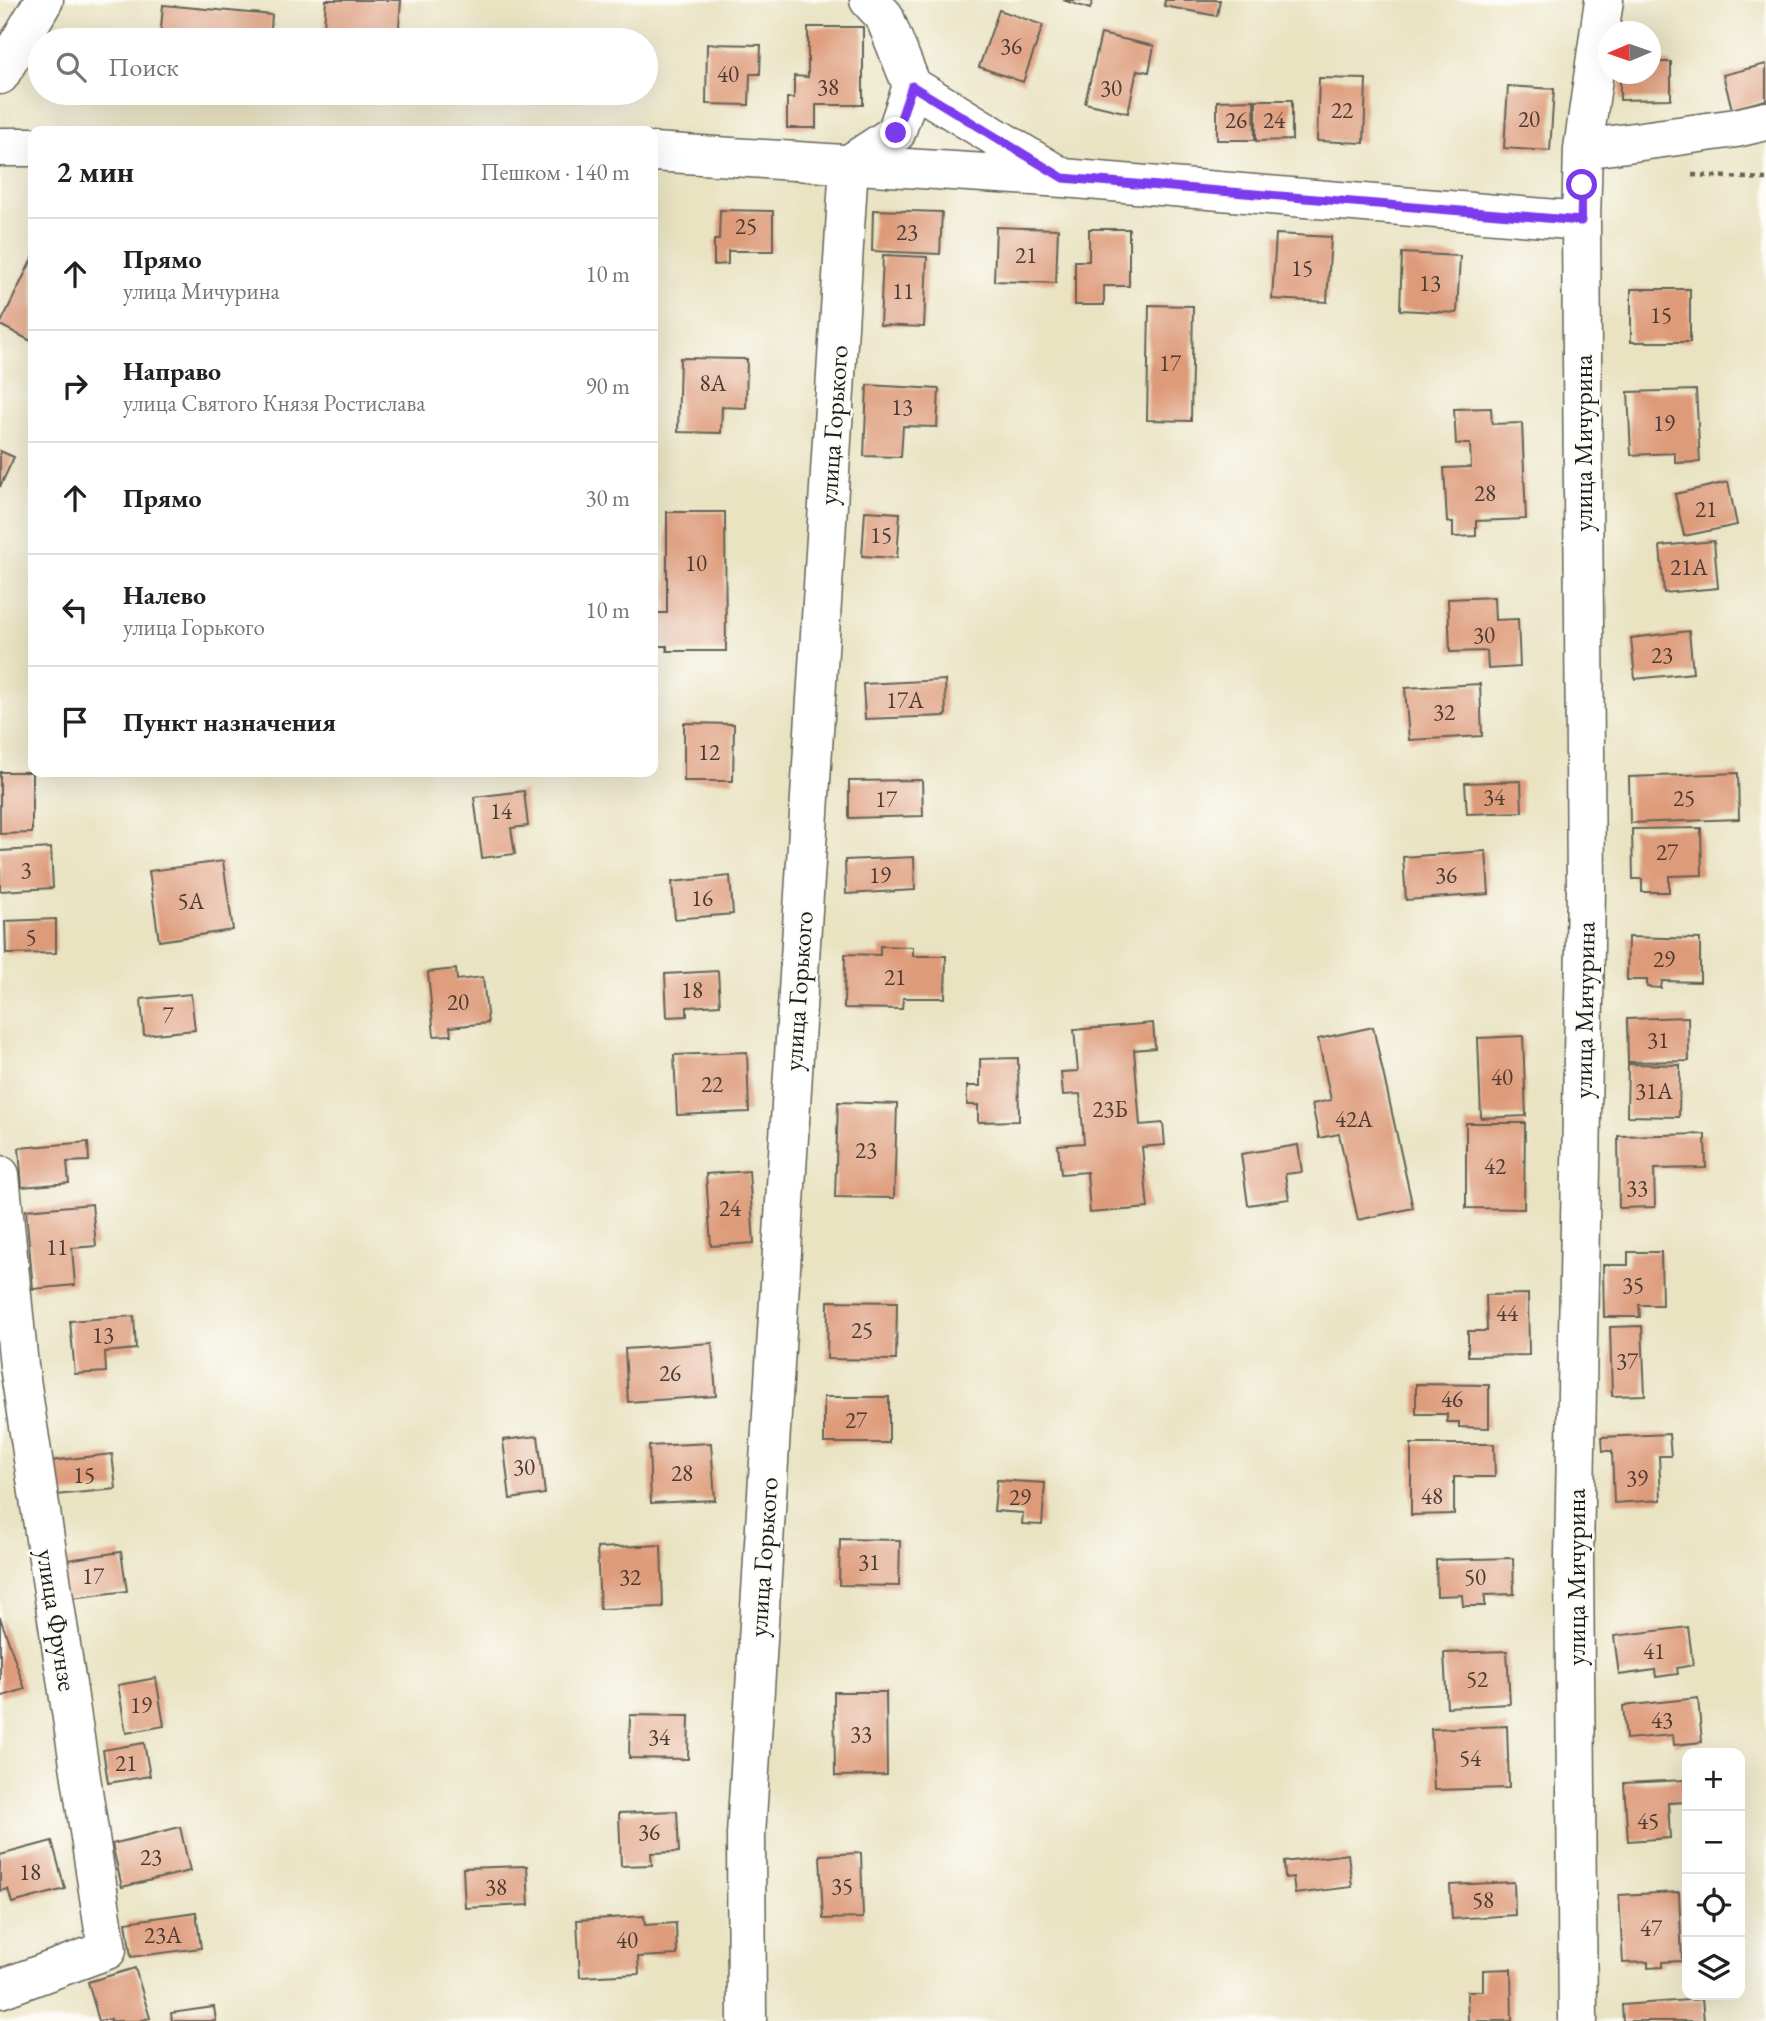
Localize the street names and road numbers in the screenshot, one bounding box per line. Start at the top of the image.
street label: улица Горького [810,344,856,506]
street label: улица Мичурина [1566,354,1600,532]
street label: улица Горького [775,910,821,1072]
street label: улица Мичурина [1565,920,1603,1099]
street label: улица Горького [740,1476,786,1638]
street label: улица Мичурина [1559,1488,1593,1666]
street label: улица Фрунзе [29,1546,85,1694]

